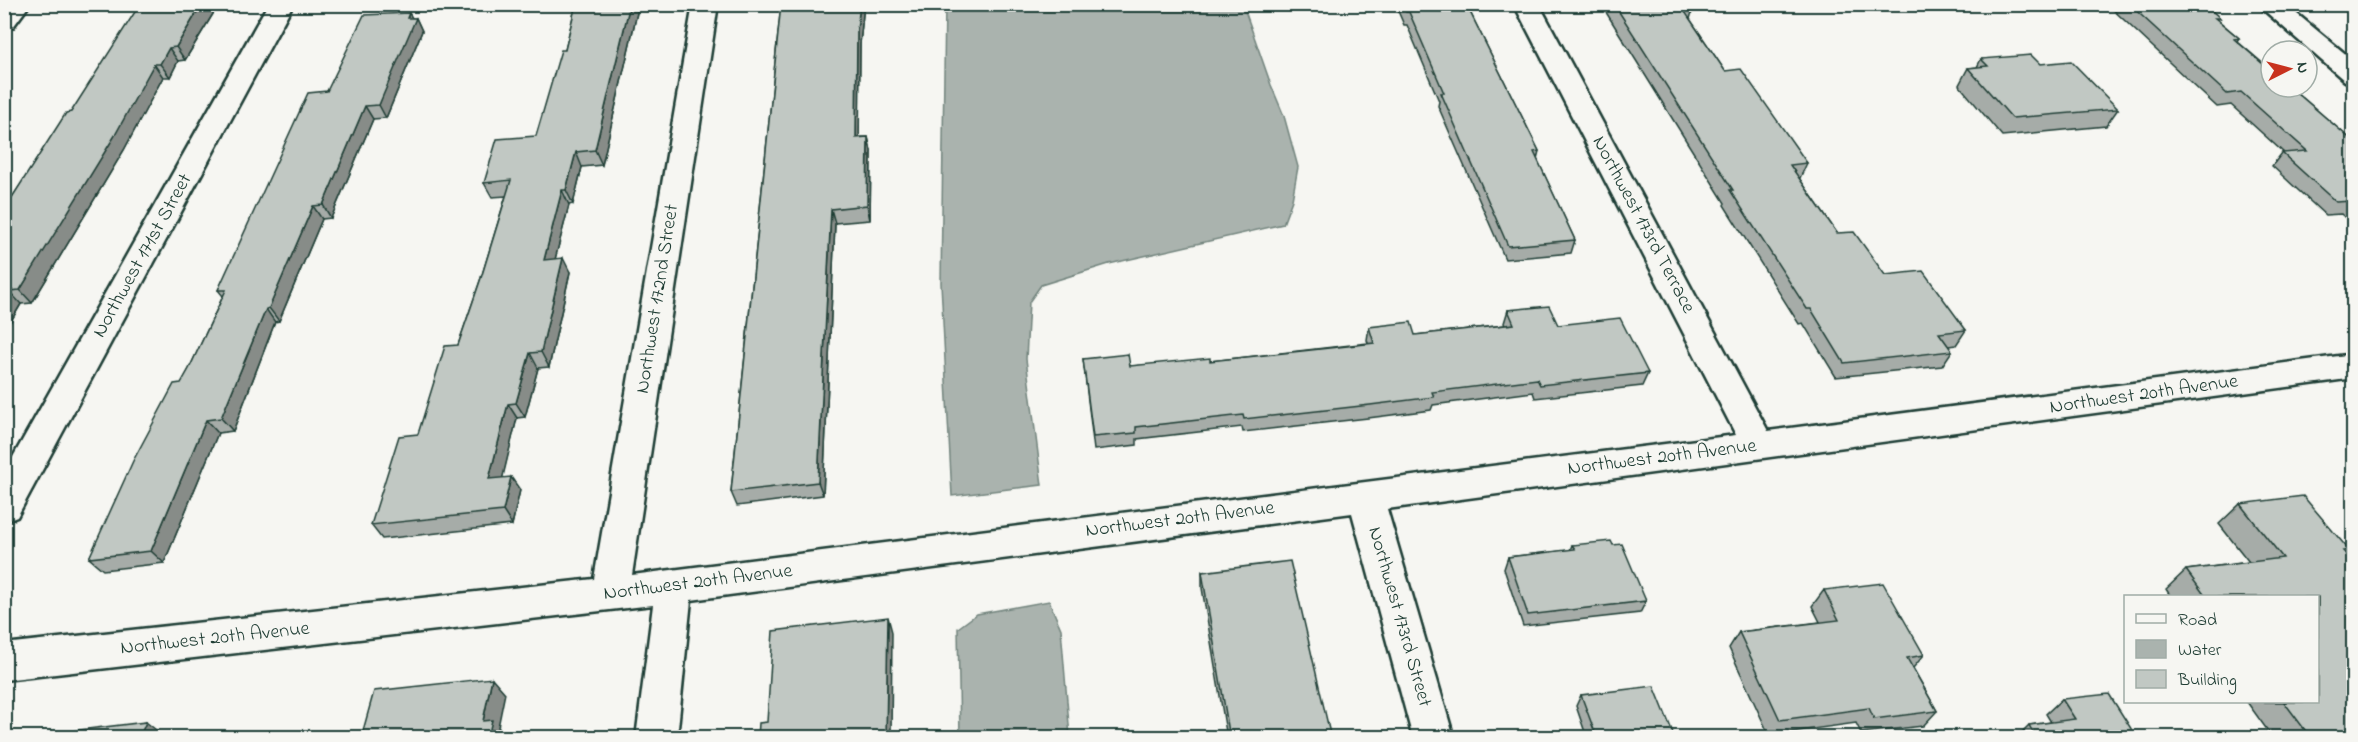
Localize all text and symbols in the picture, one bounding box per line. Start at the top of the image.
north arrow [2259,39,2319,99]
text: N [2289,61,2314,74]
street label: Northwest 173rd Terrace [1584,131,1702,319]
street label: Northwest 171st Street [86,168,200,343]
street label: Northwest 172nd Street [629,202,687,396]
street label: Northwest 20th Avenue [2048,367,2240,423]
street label: Northwest 20th Avenue [1566,432,1758,484]
street label: Northwest 20th Avenue [1084,494,1276,546]
street label: Northwest 173rd Street [1359,524,1439,711]
street label: Northwest 20th Avenue [602,557,794,609]
legend [2124,595,2319,703]
text: Road [2178,608,2217,634]
street label: Northwest 20th Avenue [119,615,311,663]
text: Water [2178,638,2222,664]
text: Building [2177,668,2237,695]

